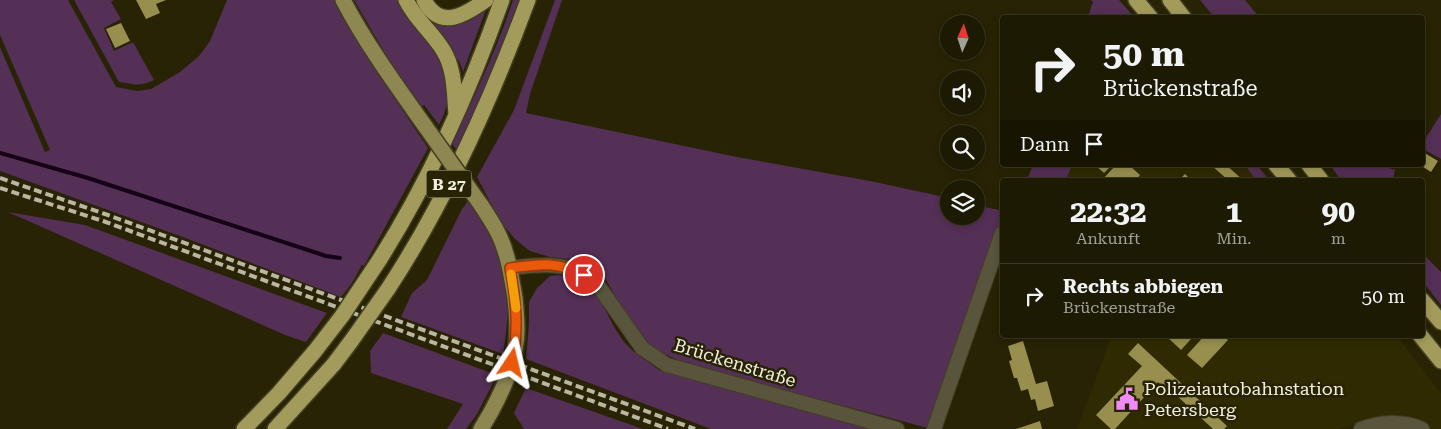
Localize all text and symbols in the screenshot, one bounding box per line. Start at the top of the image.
north arrow [940,15,985,60]
map controls [940,15,985,225]
text: 50 m [1103,34,1185,75]
icon: right [1020,35,1085,100]
button: sound [940,70,985,115]
text: Brückenstraße [1103,76,1258,101]
button: search [940,125,985,170]
icon: arrive [1080,130,1108,158]
text: Dann [1020,133,1070,156]
road number: B 27 [426,170,472,198]
button: layers [940,180,985,225]
text: 22:32 [1070,194,1147,229]
text: 1 [1226,194,1242,229]
text: 90 [1321,194,1355,229]
text: Ankunft [1076,229,1140,248]
text: Min. [1217,229,1251,248]
text: m [1331,229,1345,248]
pin [563,254,605,296]
icon: arrive [570,261,598,289]
text: Rechts abbiegen [1063,275,1223,298]
icon: right [1020,282,1048,310]
text: 50 m [1362,285,1405,308]
text: Brückenstraße [1063,298,1175,317]
street label: Brückenstraße [672,334,799,391]
position arrow [485,336,537,388]
place label: Polizeiautobahnstation Petersberg [1144,378,1345,420]
public building icon: Polizeiautobahnstation Petersberg [1114,386,1140,412]

